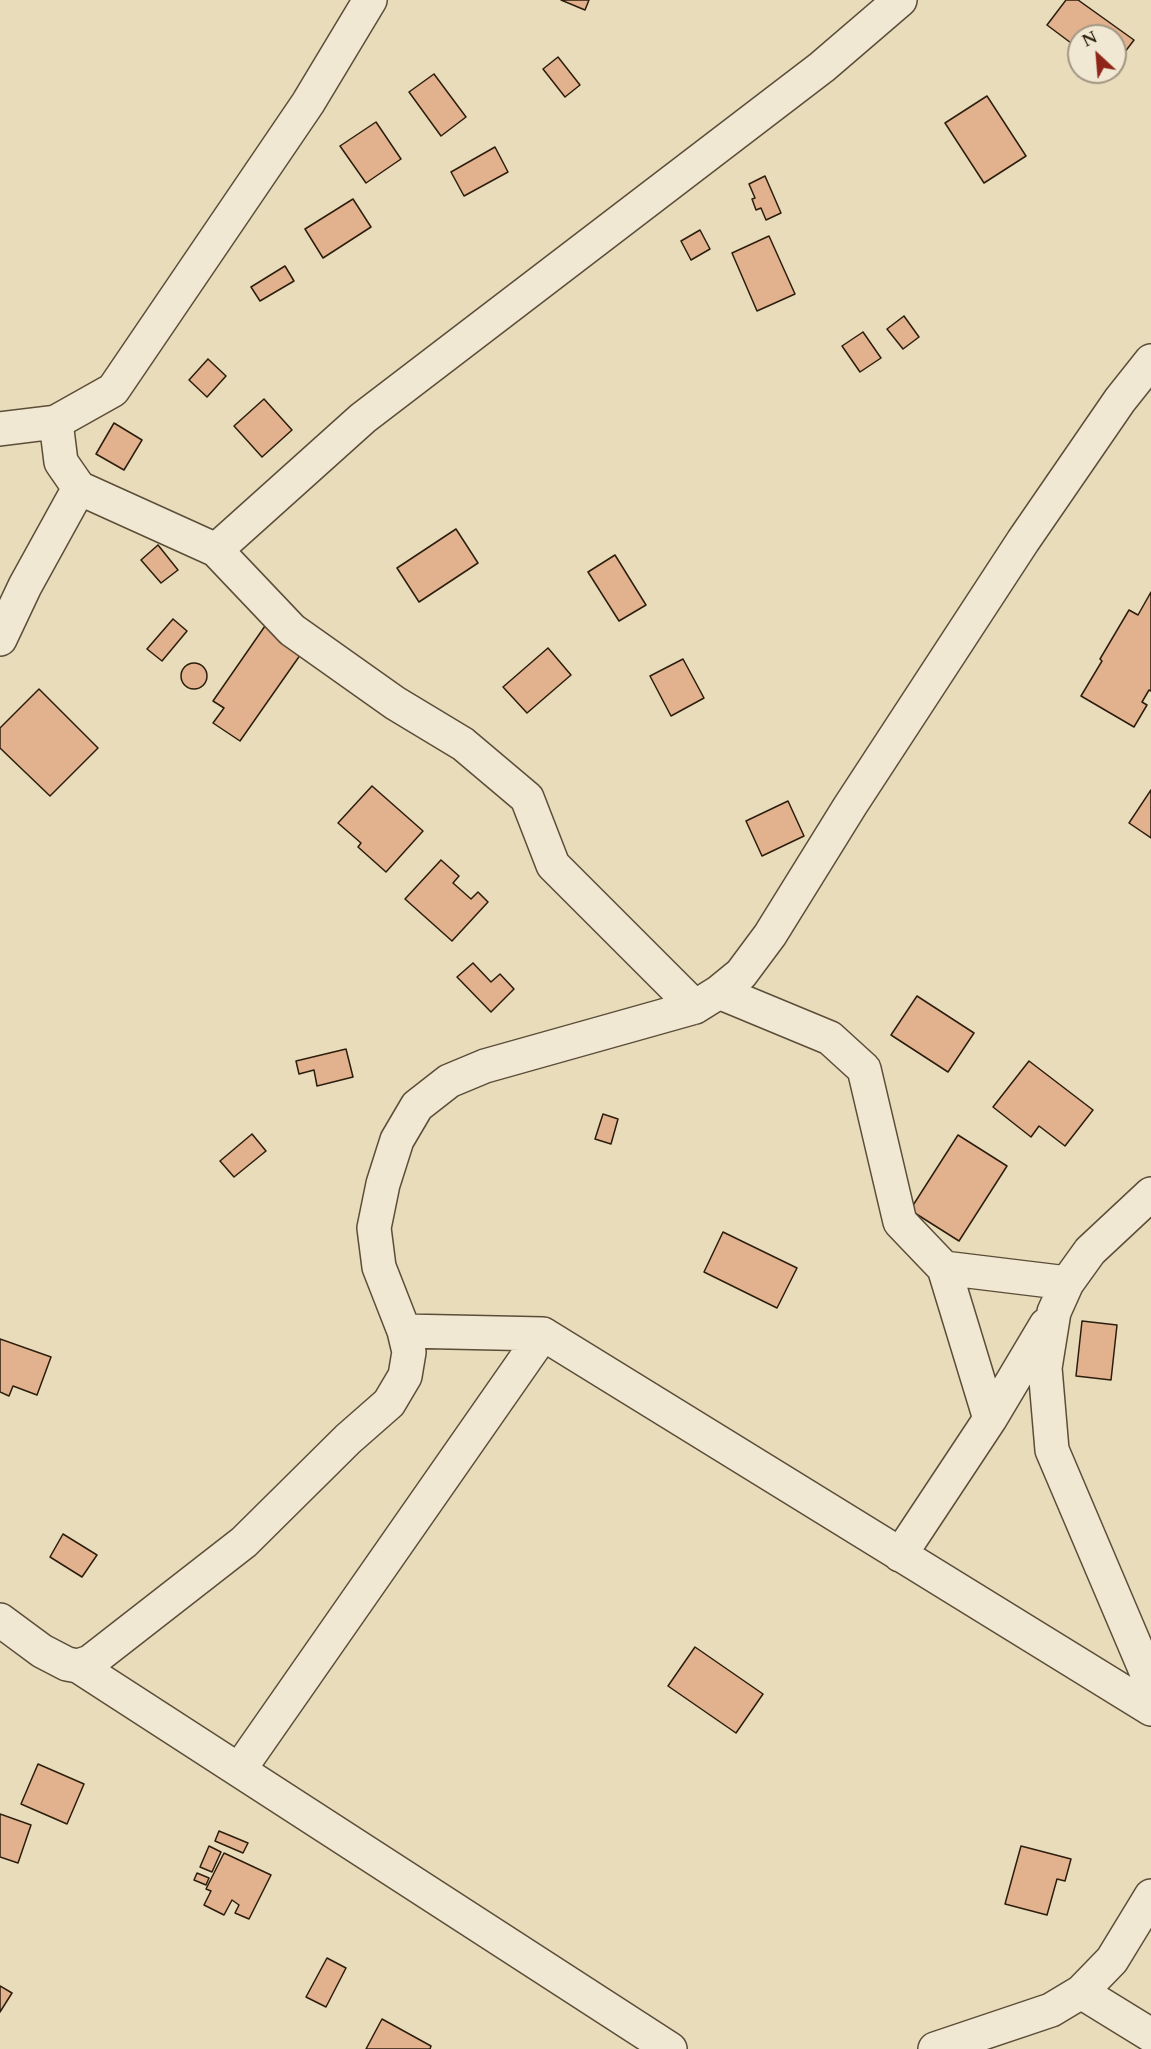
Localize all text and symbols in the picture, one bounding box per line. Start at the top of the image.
north arrow [1067,24,1127,84]
text: N [1079,27,1101,53]

